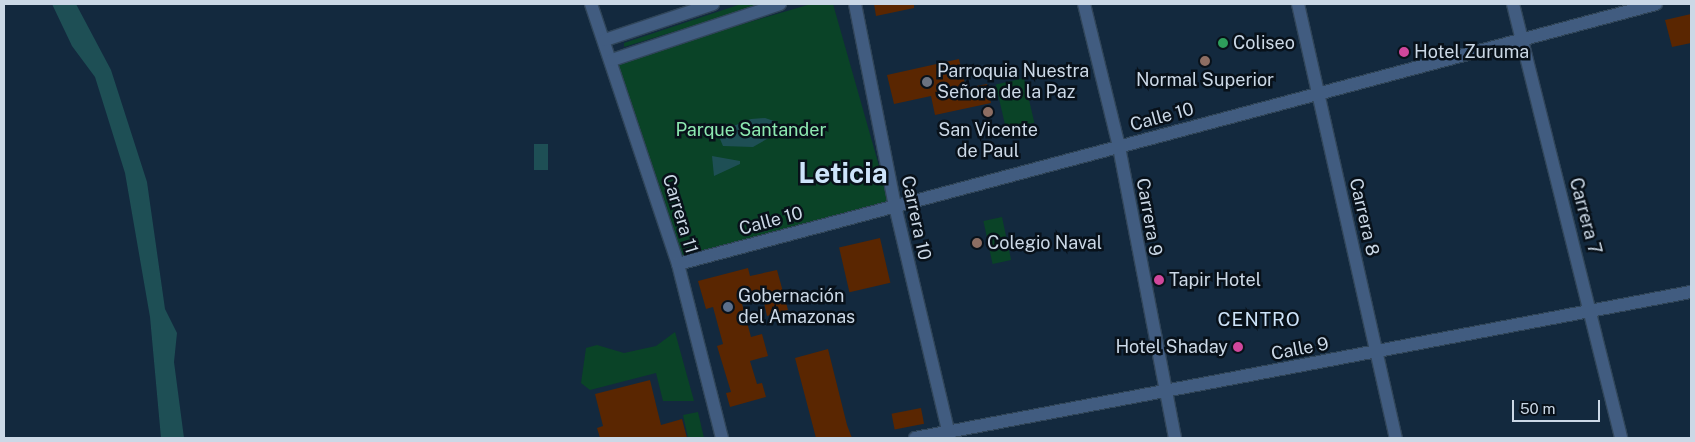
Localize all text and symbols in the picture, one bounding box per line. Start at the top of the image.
place label: Coliseo [1233,32,1295,54]
marker: Coliseo [1217,37,1229,49]
place label: Hotel Zuruma [1414,41,1529,63]
marker: Hotel Zuruma [1398,46,1410,58]
marker: Normal Superior [1199,55,1211,67]
place label: Parroquia Nuestra Señora de la Paz [937,61,1089,104]
place label: Normal Superior [1136,69,1274,91]
marker: Parroquia Nuestra Señora de la Paz [921,76,933,88]
street label: Calle 10 [1128,98,1196,136]
marker: San Vicente de Paul [982,106,994,118]
park label: Parque Santander [675,119,827,141]
place label: San Vicente de Paul [938,120,1038,162]
district label: Leticia [798,156,888,190]
street label: Carrera 11 [658,172,702,256]
street label: Carrera 10 [897,174,935,262]
street label: Carrera 7 [1564,175,1606,257]
street label: Carrera 9 [1132,176,1166,258]
street label: Carrera 8 [1345,176,1383,258]
street label: Calle 10 [737,202,805,240]
place label: Colegio Naval [987,232,1102,254]
marker: Colegio Naval [971,237,983,249]
place label: Tapir Hotel [1169,269,1261,291]
marker: Tapir Hotel [1153,274,1165,286]
place label: Gobernación del Amazonas [738,286,855,328]
marker: Gobernación del Amazonas [722,301,734,313]
district label: CENTRO [1217,309,1301,331]
street label: Calle 9 [1269,333,1331,365]
place label: Hotel Shaday [1115,336,1228,358]
marker: Hotel Shaday [1232,341,1244,353]
scale bar [1515,390,1602,422]
text: 50 m [1520,400,1555,417]

